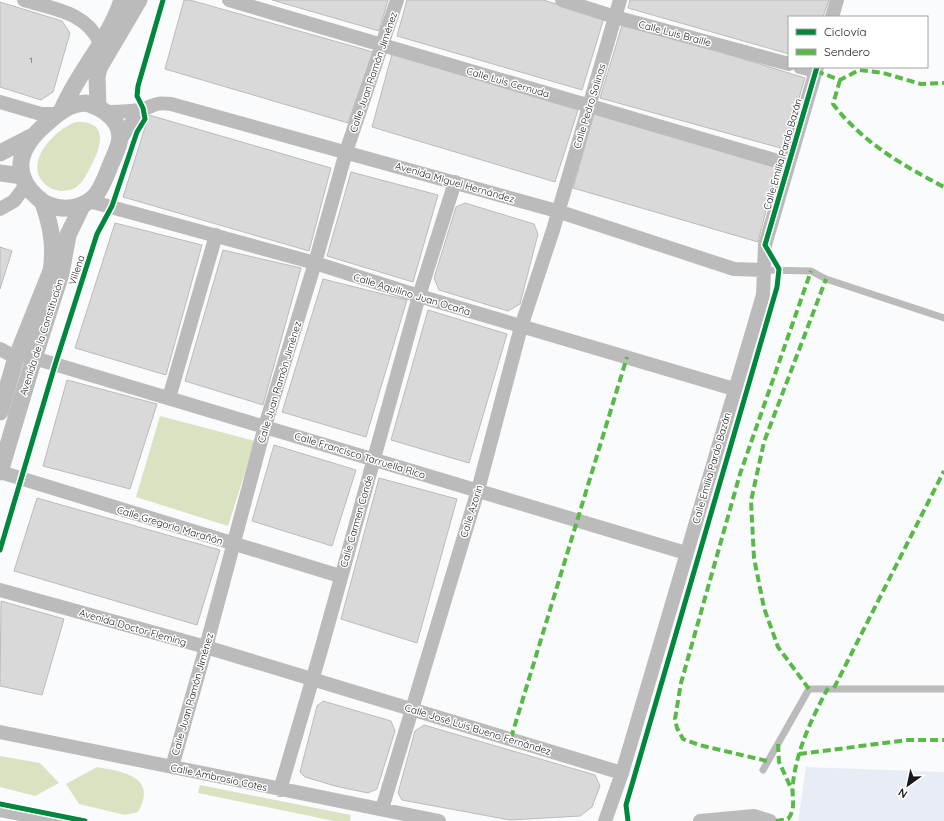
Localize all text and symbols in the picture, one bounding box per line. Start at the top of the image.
street label: Calle Juan Ramón Jiménez [347,10,400,134]
legend [788,16,928,68]
street label: Calle Luis Braille [637,18,713,50]
text: Ciclovía [824,24,867,39]
text: Sendero [824,44,870,59]
house number: 1 [30,55,33,65]
street label: Calle Pedro Salinas [570,62,609,150]
street label: Calle Luis Cernuda [465,64,551,101]
street label: Calle Emilia Pardo Bazán [760,97,805,211]
street label: Avenida Miguel Hernández [394,159,516,206]
street label: Villena [66,254,87,287]
street label: Calle Aquilino Juan Ocaña [352,270,472,318]
street label: Avenida de la Constitución [16,277,67,397]
street label: Calle Juan Ramón Jiménez [255,319,304,445]
street label: Calle Emilia Pardo Bazán [689,411,734,525]
street label: Calle Francisco Tarruella Rico [293,429,427,482]
street label: Calle Carmen Conde [337,473,376,569]
street label: Calle Azorín [457,483,486,539]
street label: Calle Gregorio Marañón [115,503,224,548]
street label: Avenida Doctor Fleming [78,606,188,649]
street label: Calle Juan Ramón Jiménez [169,631,216,757]
street label: Calle José Luis Bueno Fernández [403,701,553,758]
street label: Calle Ambrosio Cotes [169,761,269,794]
north arrow [888,765,928,805]
text: N [895,785,910,801]

